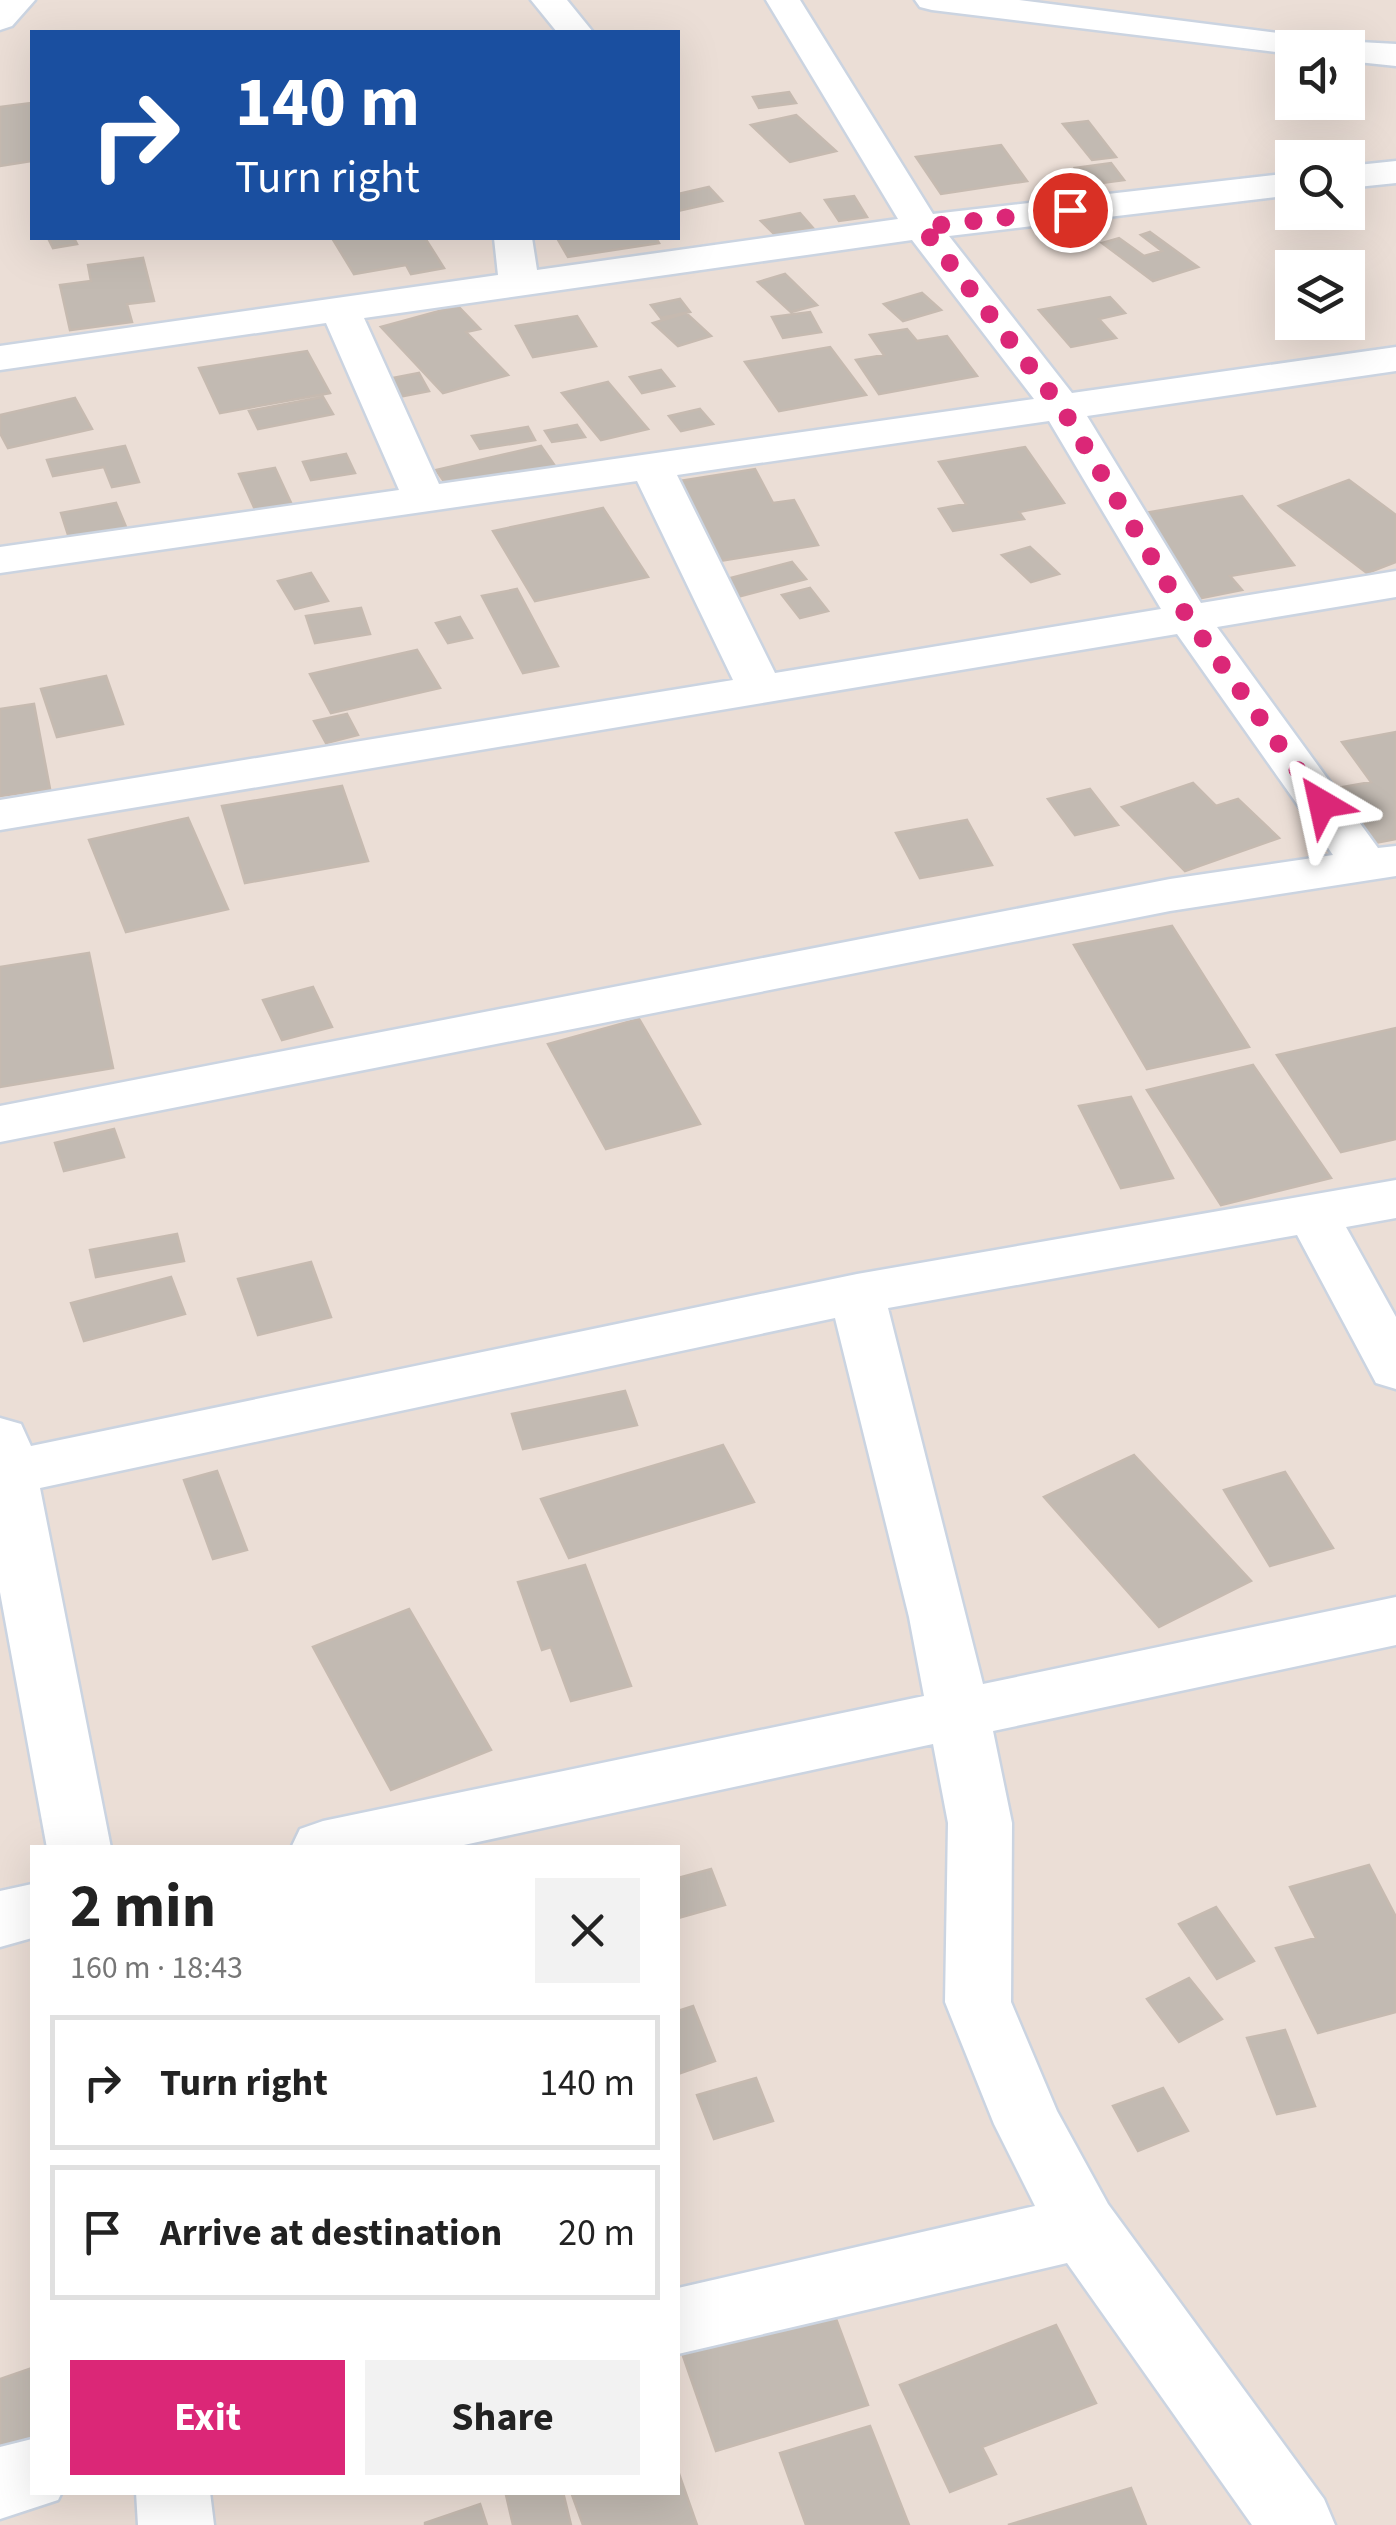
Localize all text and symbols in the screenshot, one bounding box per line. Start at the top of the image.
map controls [1275,30,1365,340]
button: sound [1275,30,1365,120]
text: 140 m [235,53,420,153]
icon: right [70,70,200,200]
button: search [1275,140,1365,230]
text: Turn right [235,146,420,210]
pin [1028,168,1113,253]
icon: arrive [1043,183,1098,238]
button: layers [1275,250,1365,340]
position arrow [1270,752,1374,856]
text: 2 min [70,1865,216,1950]
button: close [535,1878,640,1983]
text: 160 m · 18:43 [70,1945,243,1991]
icon: right [75,2055,130,2110]
text: Turn right [160,2056,328,2110]
text: 140 m [539,2056,635,2110]
icon: arrive [75,2205,130,2260]
text: Arrive at destination [160,2206,502,2260]
text: 20 m [558,2206,635,2260]
button: Exit [70,2360,345,2475]
button: Share [365,2360,640,2475]

